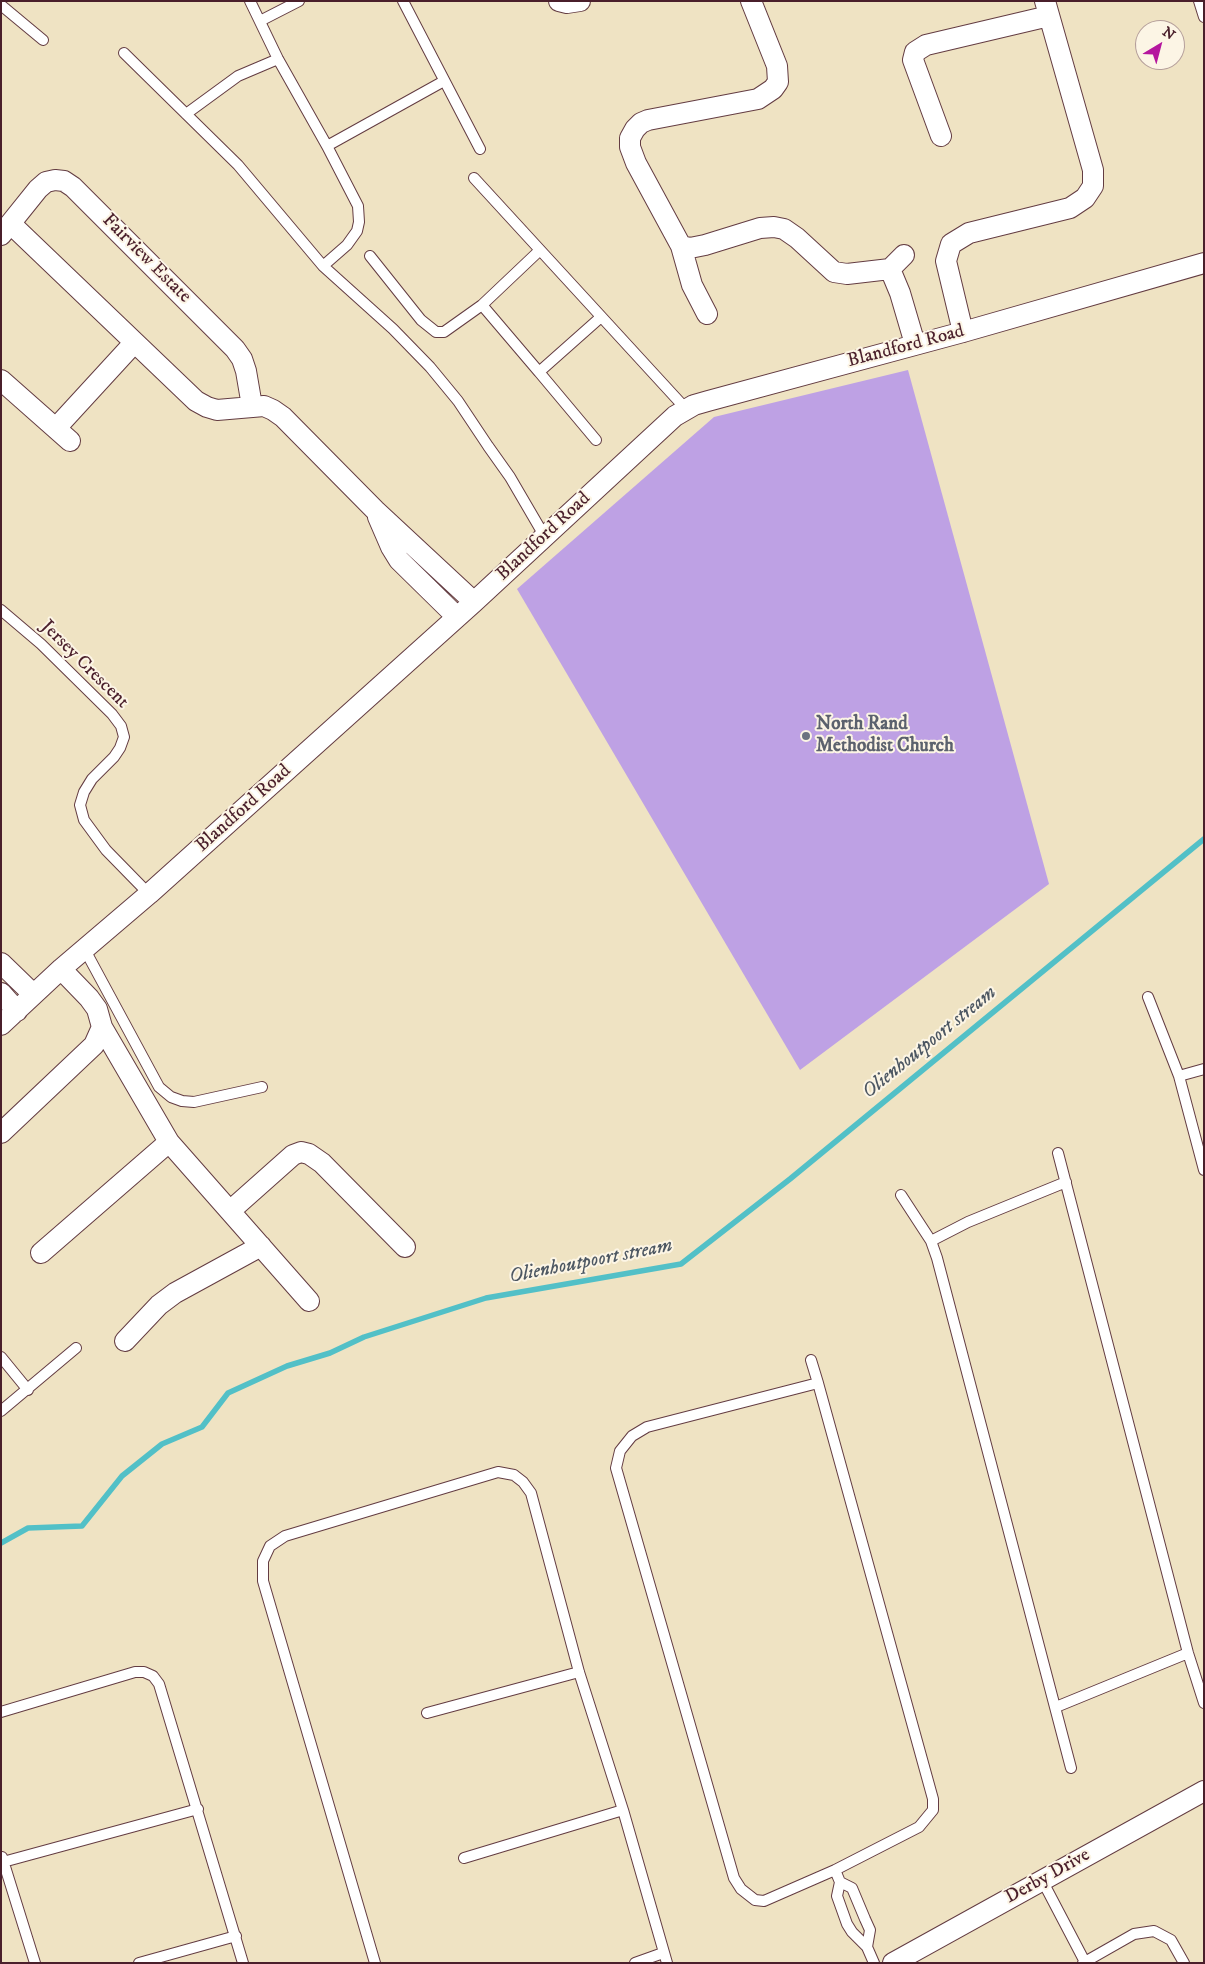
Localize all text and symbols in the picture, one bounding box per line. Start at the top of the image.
north arrow [1135,20,1185,70]
text: N [1158,23,1178,44]
street label: Fairview Estate [97,210,195,308]
street label: Blandford Road [845,320,967,374]
street label: Blandford Road [492,488,596,586]
street label: Jersey Crescent [35,616,133,714]
place label: North Rand Methodist Church [816,714,954,758]
marker: North Rand Methodist Church [800,730,812,742]
street label: Blandford Road [192,760,296,858]
water label: Olienhoutpoort stream [858,982,1002,1104]
water label: Olienhoutpoort stream [507,1234,675,1290]
street label: Derby Drive [1002,1844,1094,1910]

